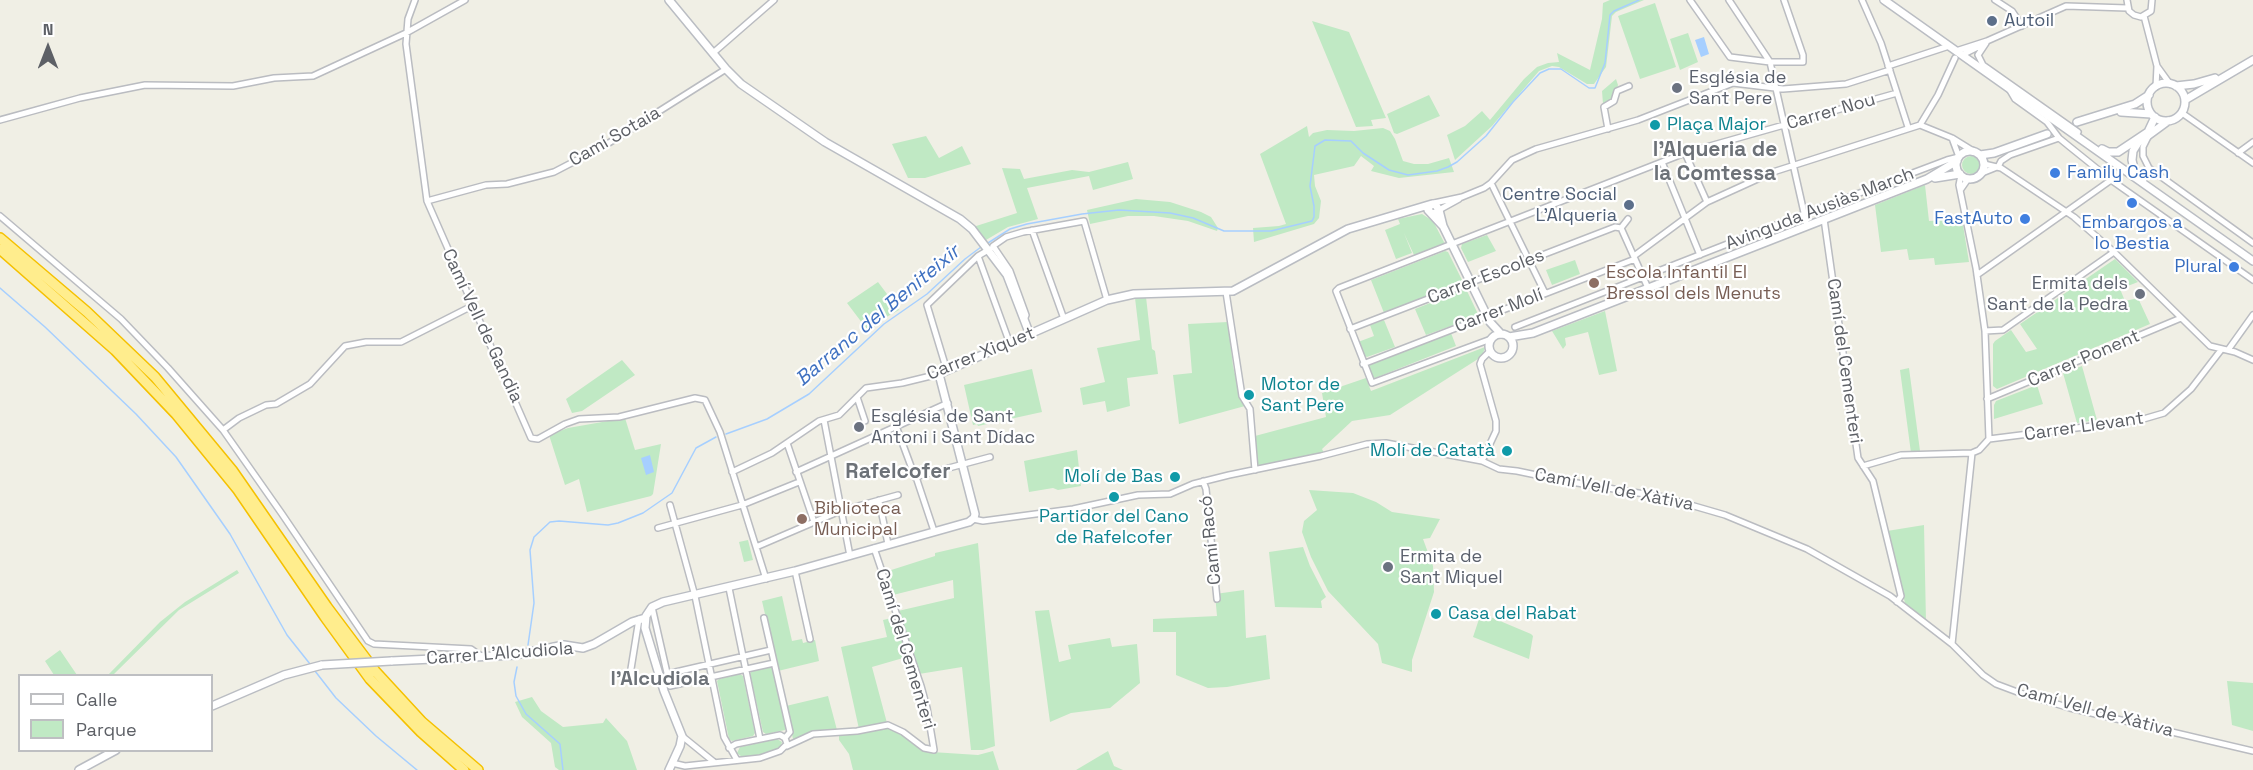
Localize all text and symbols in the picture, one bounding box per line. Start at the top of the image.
place label: Autoil [2004,10,2054,32]
marker: Autoil [1985,14,1999,28]
north arrow [18,18,78,78]
text: N [43,19,53,40]
place label: Església de Sant Pere [1689,67,1786,110]
marker: Església de Sant Pere [1670,81,1684,95]
street label: Carrer Nou [1784,89,1878,135]
street label: Camí Sotaia [566,102,664,172]
place label: Plaça Major [1667,114,1766,136]
marker: Plaça Major [1648,118,1662,132]
district label: l'Alqueria de la Comtessa [1653,137,1777,187]
place label: Family Cash [2067,162,2169,184]
street label: Avinguda Ausiàs March [1723,163,1917,255]
marker: Family Cash [2048,166,2062,180]
place label: Centre Social L'Alqueria [1502,184,1617,226]
marker: Embargos a lo Bestia [2125,196,2139,210]
marker: Centre Social L'Alqueria [1622,198,1636,212]
place label: FastAuto [1934,208,2013,230]
marker: FastAuto [2018,212,2032,226]
place label: Embargos a lo Bestia [2081,212,2183,254]
water label: Barranc del Beniteixir [791,240,965,392]
street label: Carrer Escoles [1425,245,1547,309]
street label: Camí Vell de Gandia [437,246,527,406]
place label: Plural [2175,256,2222,278]
marker: Plural [2227,260,2241,274]
place label: Escola Infantil El Bressol dels Menuts [1606,262,1781,304]
place label: Ermita dels Sant de la Pedra [1987,273,2128,316]
marker: Escola Infantil El Bressol dels Menuts [1587,276,1601,290]
street label: Camí del Cementeri [1822,277,1866,445]
street label: Carrer Molí [1452,284,1546,338]
marker: Ermita dels Sant de la Pedra [2133,287,2147,301]
street label: Carrer Xiquet [924,323,1038,385]
street label: Carrer Ponent [2025,326,2143,392]
place label: Motor de Sant Pere [1261,374,1344,416]
marker: Motor de Sant Pere [1242,388,1256,402]
place label: Església de Sant Antoni i Sant Dídac [871,406,1035,448]
street label: Carrer Llevant [2023,408,2145,446]
marker: Església de Sant Antoni i Sant Dídac [852,420,866,434]
place label: Molí de Catatà [1370,440,1495,462]
marker: Molí de Catatà [1500,444,1514,458]
district label: Rafelcofer [845,459,951,485]
street label: Camí Vell de Xàtiva [1533,464,1695,516]
place label: Molí de Bas [1064,466,1163,488]
marker: Molí de Bas [1168,470,1182,484]
marker: Partidor del Cano de Rafelcofer [1107,490,1121,504]
street label: Camí Racó [1196,494,1226,586]
place label: Biblioteca Municipal [814,498,901,540]
place label: Partidor del Cano de Rafelcofer [1039,506,1189,548]
marker: Biblioteca Municipal [795,512,809,526]
place label: Ermita de Sant Miquel [1400,546,1503,588]
marker: Ermita de Sant Miquel [1381,560,1395,574]
street label: Camí del Cementeri [870,566,940,732]
place label: Casa del Rabat [1448,603,1577,625]
marker: Casa del Rabat [1429,607,1443,621]
street label: Carrer L'Alcudiola [426,638,574,670]
district label: l'Alcudiola [610,668,710,692]
legend [18,674,213,752]
street label: Camí Vell de Xàtiva [2014,680,2176,742]
text: Calle [76,688,117,711]
text: Parque [76,718,137,741]

